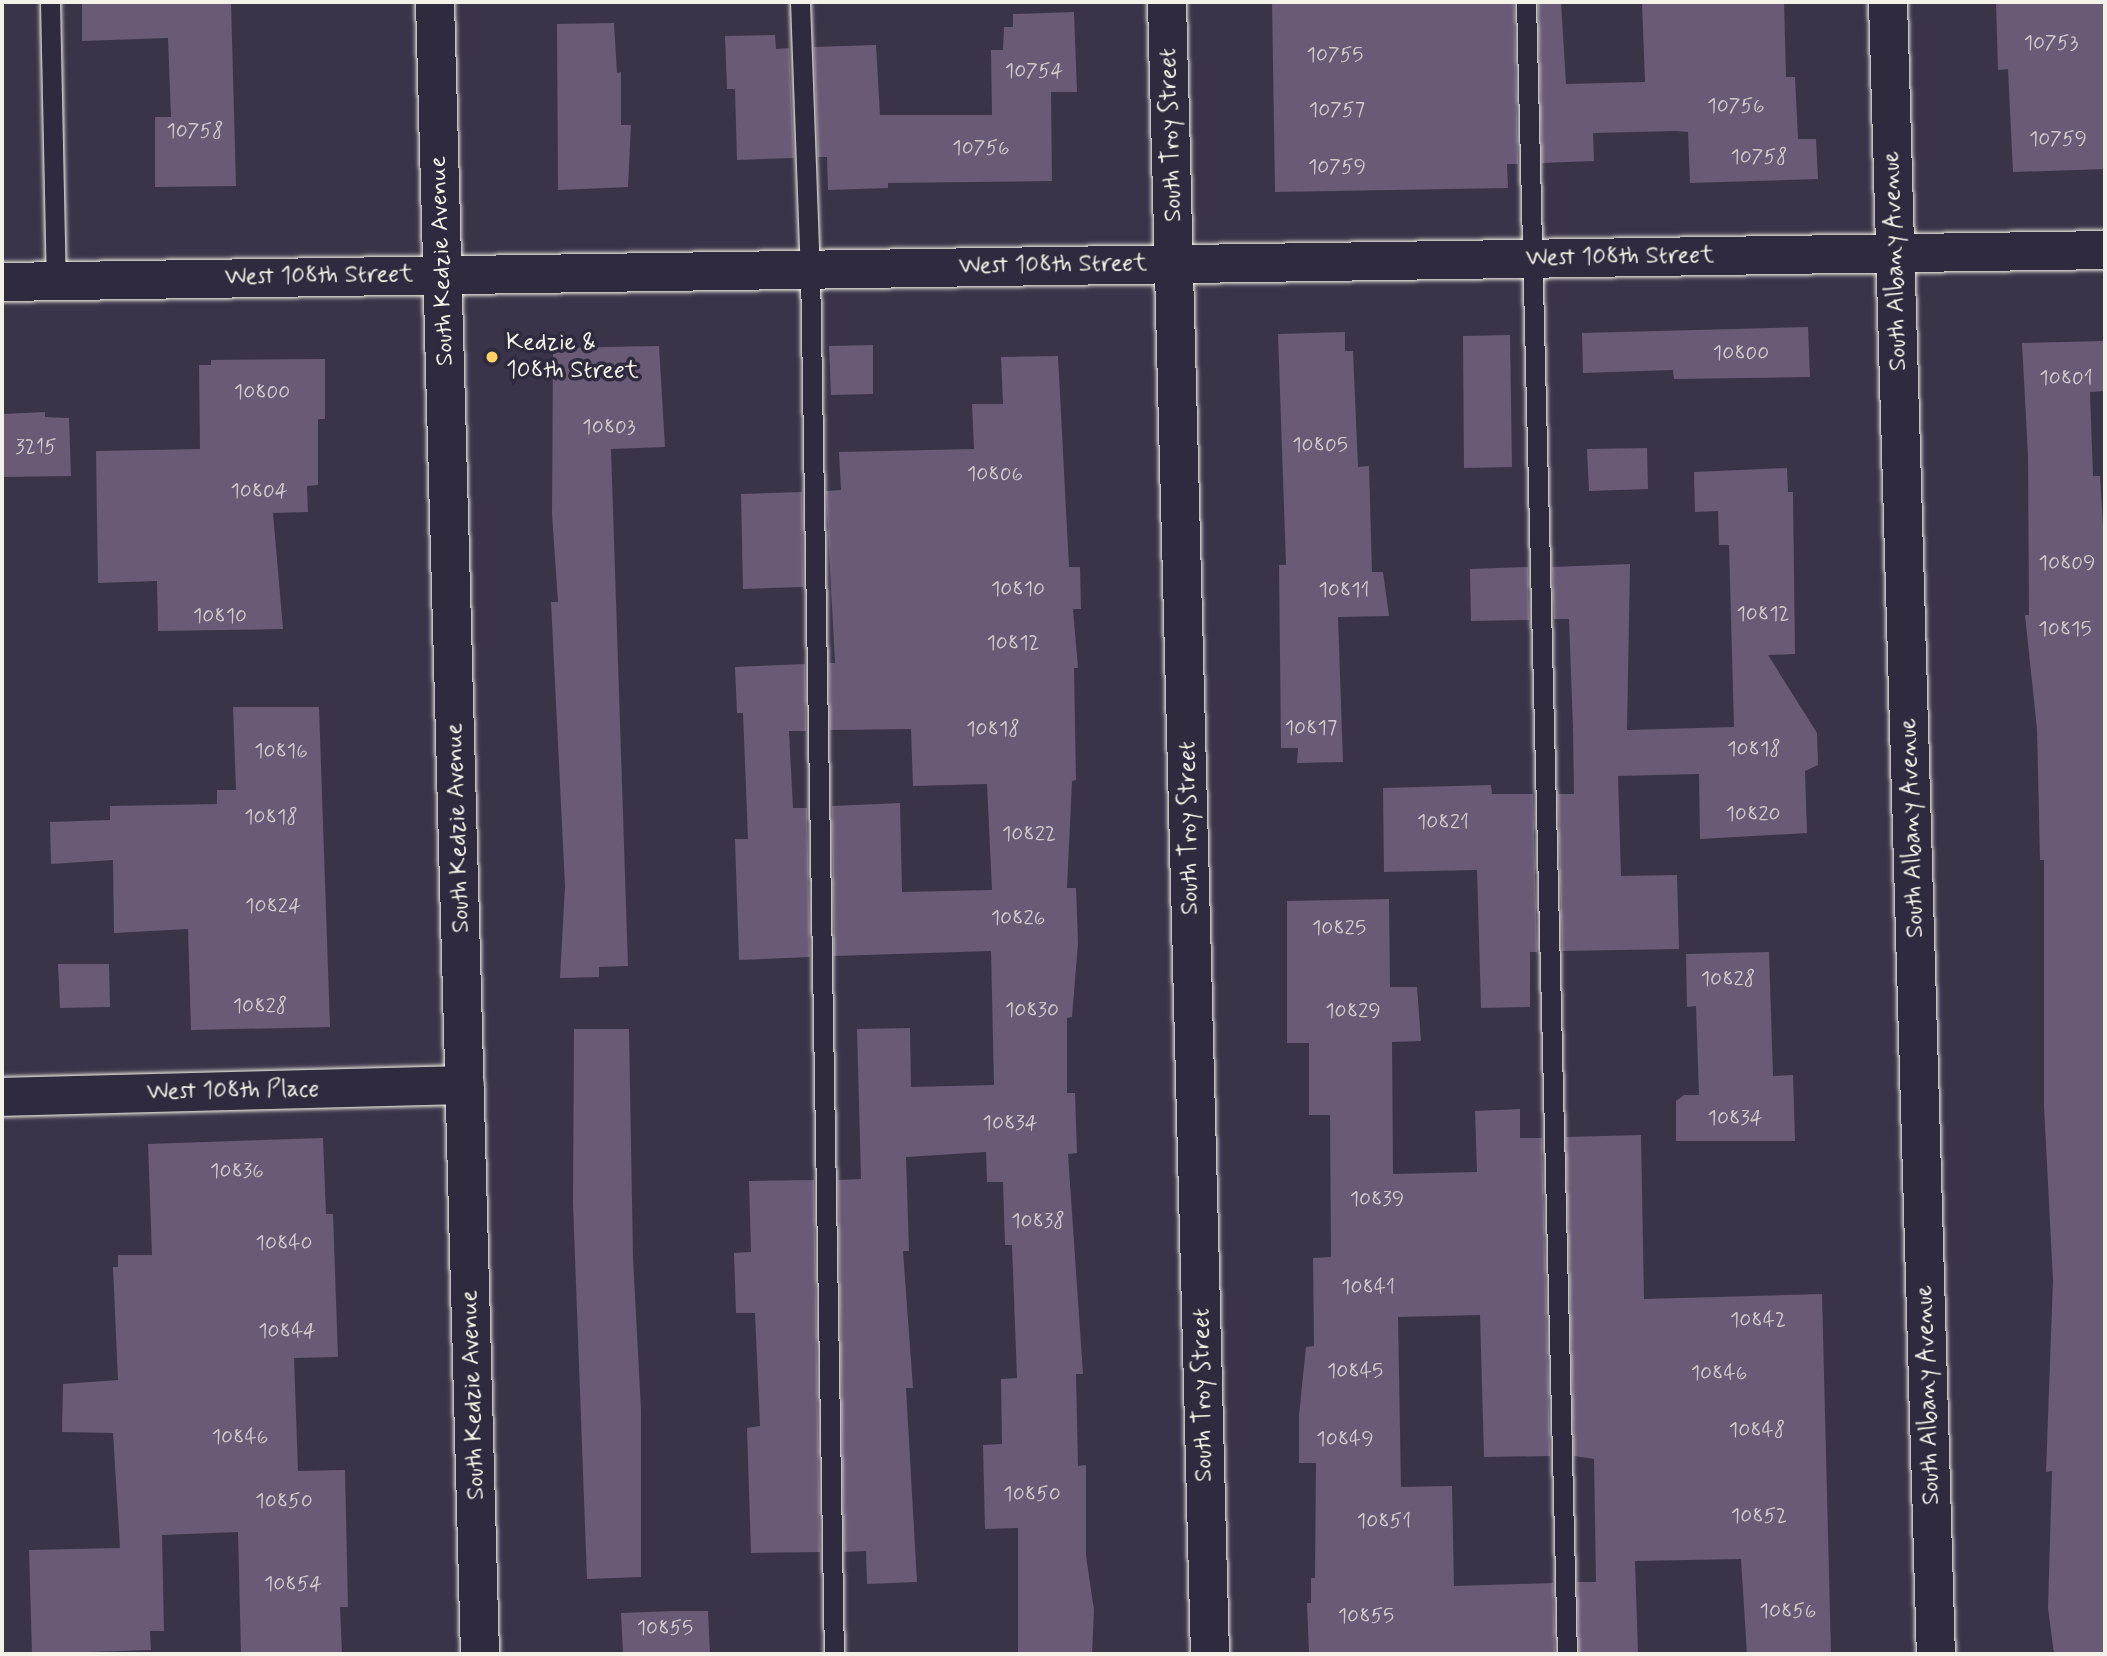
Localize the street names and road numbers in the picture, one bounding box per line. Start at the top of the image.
street label: South Troy Street [1153,45,1189,225]
street label: South Albany Avenue [1877,152,1913,370]
street label: South Kedzie Avenue [424,155,460,367]
street label: West 108th Street [1526,241,1714,273]
street label: West 108th Street [959,249,1147,281]
street label: West 108th Street [225,260,413,292]
street label: South Albany Avenue [1894,719,1930,937]
street label: South Kedzie Avenue [440,722,476,934]
street label: South Troy Street [1173,739,1205,917]
street label: West 108th Place [146,1075,320,1107]
street label: South Albany Avenue [1910,1286,1946,1504]
street label: South Kedzie Avenue [455,1289,491,1501]
street label: South Troy Street [1187,1306,1219,1484]

